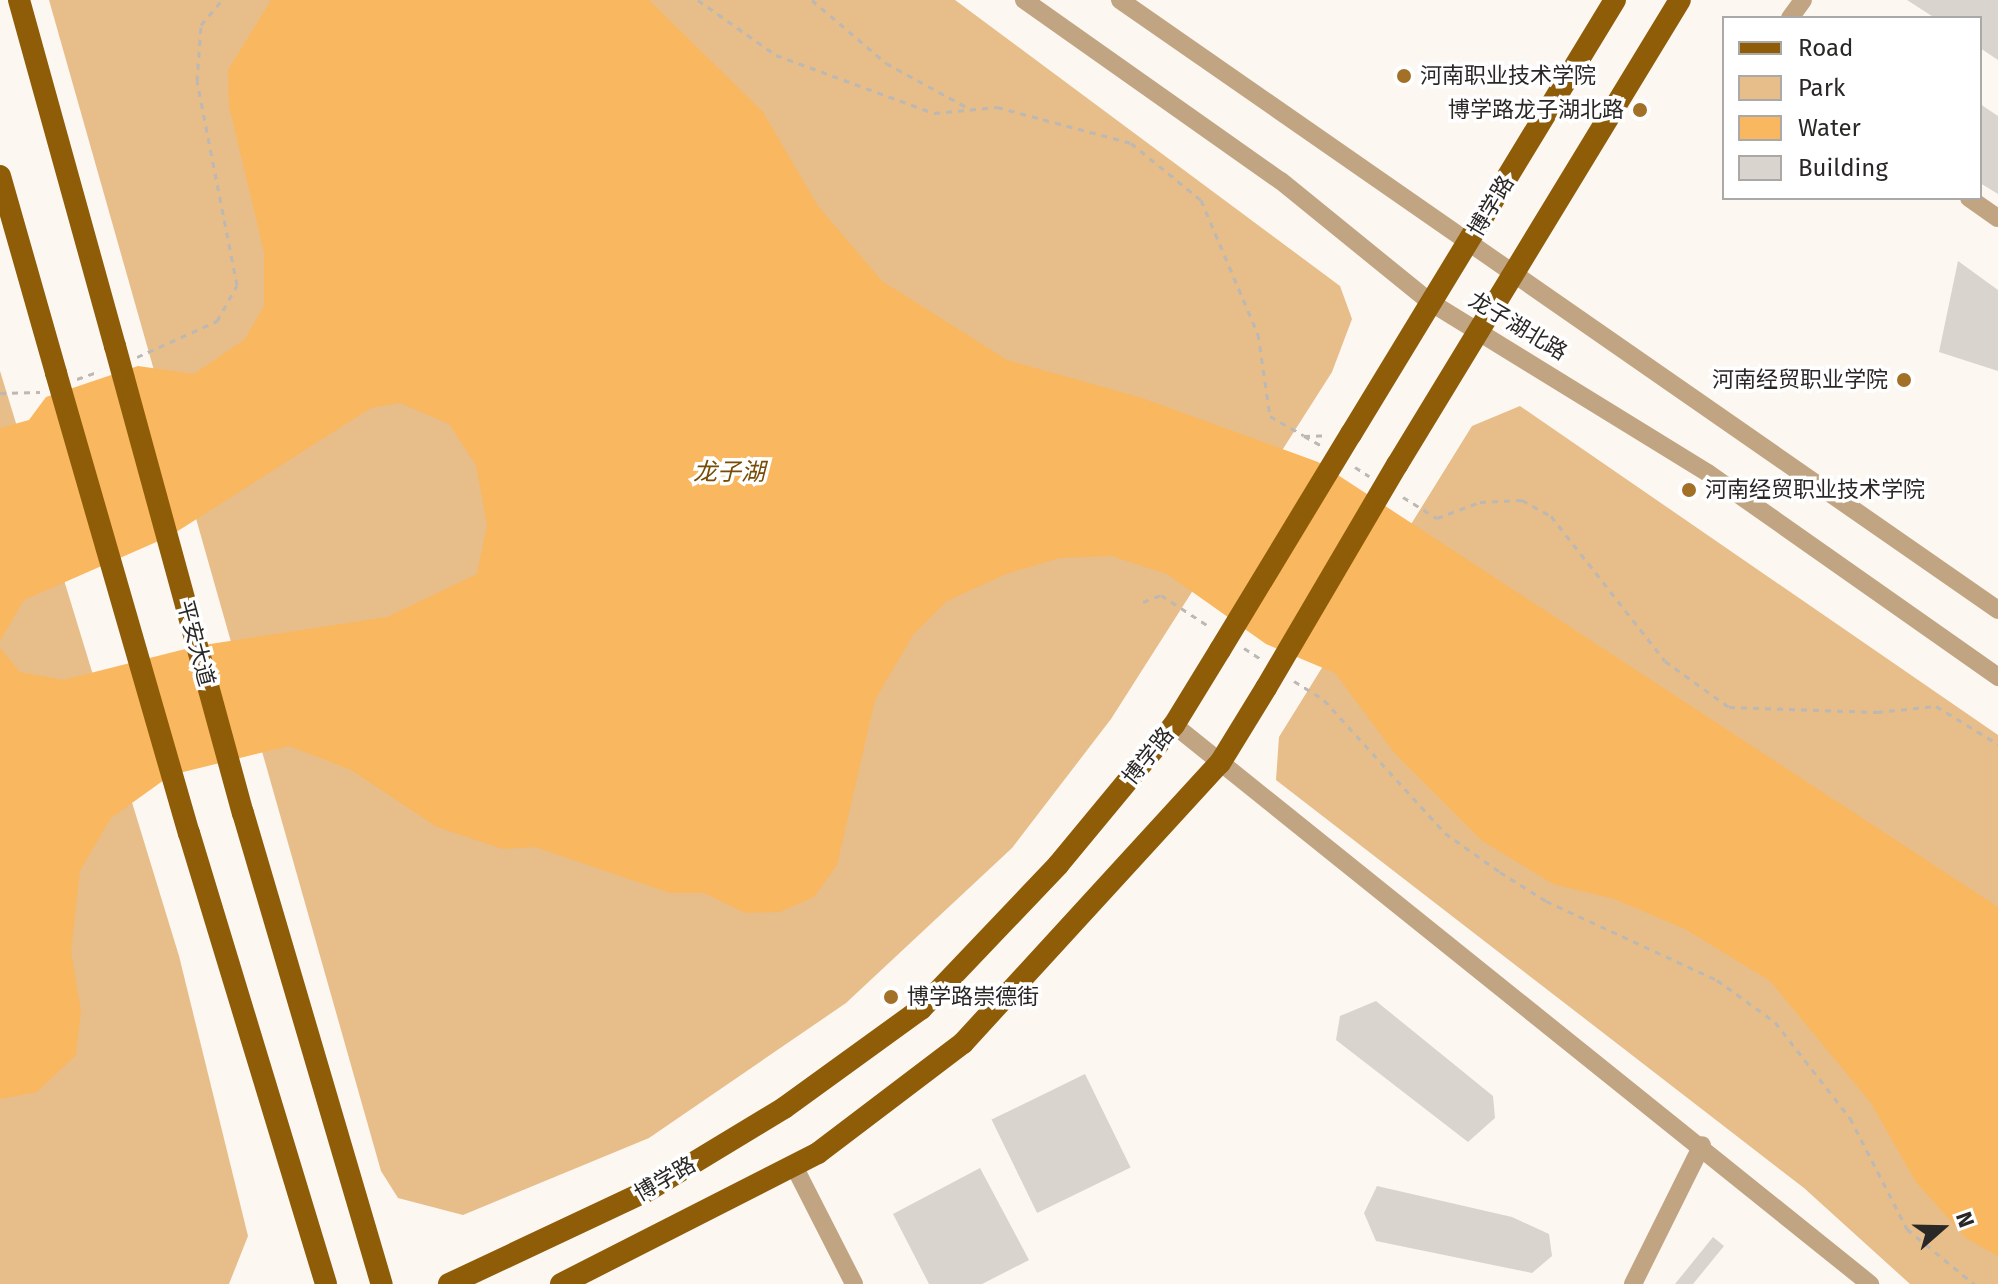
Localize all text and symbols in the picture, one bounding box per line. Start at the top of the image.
legend [1722,16,1982,200]
text: Road [1798,34,1853,62]
place label: 河南职业技术学院 [1420,63,1596,89]
marker: 河南职业技术学院 [1395,67,1413,85]
text: Park [1798,74,1845,102]
place label: 博学路龙子湖北路 [1448,97,1624,123]
marker: 博学路龙子湖北路 [1631,101,1649,119]
text: Water [1798,114,1861,142]
text: Building [1798,154,1888,182]
street label: 博学路 [1463,171,1519,241]
street label: 龙子湖北路 [1464,286,1572,366]
place label: 河南经贸职业学院 [1712,367,1888,393]
marker: 河南经贸职业学院 [1895,371,1913,389]
water label: 龙子湖 [693,459,765,487]
place label: 河南经贸职业技术学院 [1705,477,1925,503]
marker: 河南经贸职业技术学院 [1680,481,1698,499]
street label: 平安大道 [172,597,220,689]
street label: 博学路 [1117,722,1179,790]
place label: 博学路崇德街 [907,984,1039,1010]
marker: 博学路崇德街 [882,988,900,1006]
street label: 博学路 [630,1151,700,1207]
north arrow [1902,1188,1982,1268]
text: N [1950,1208,1980,1231]

